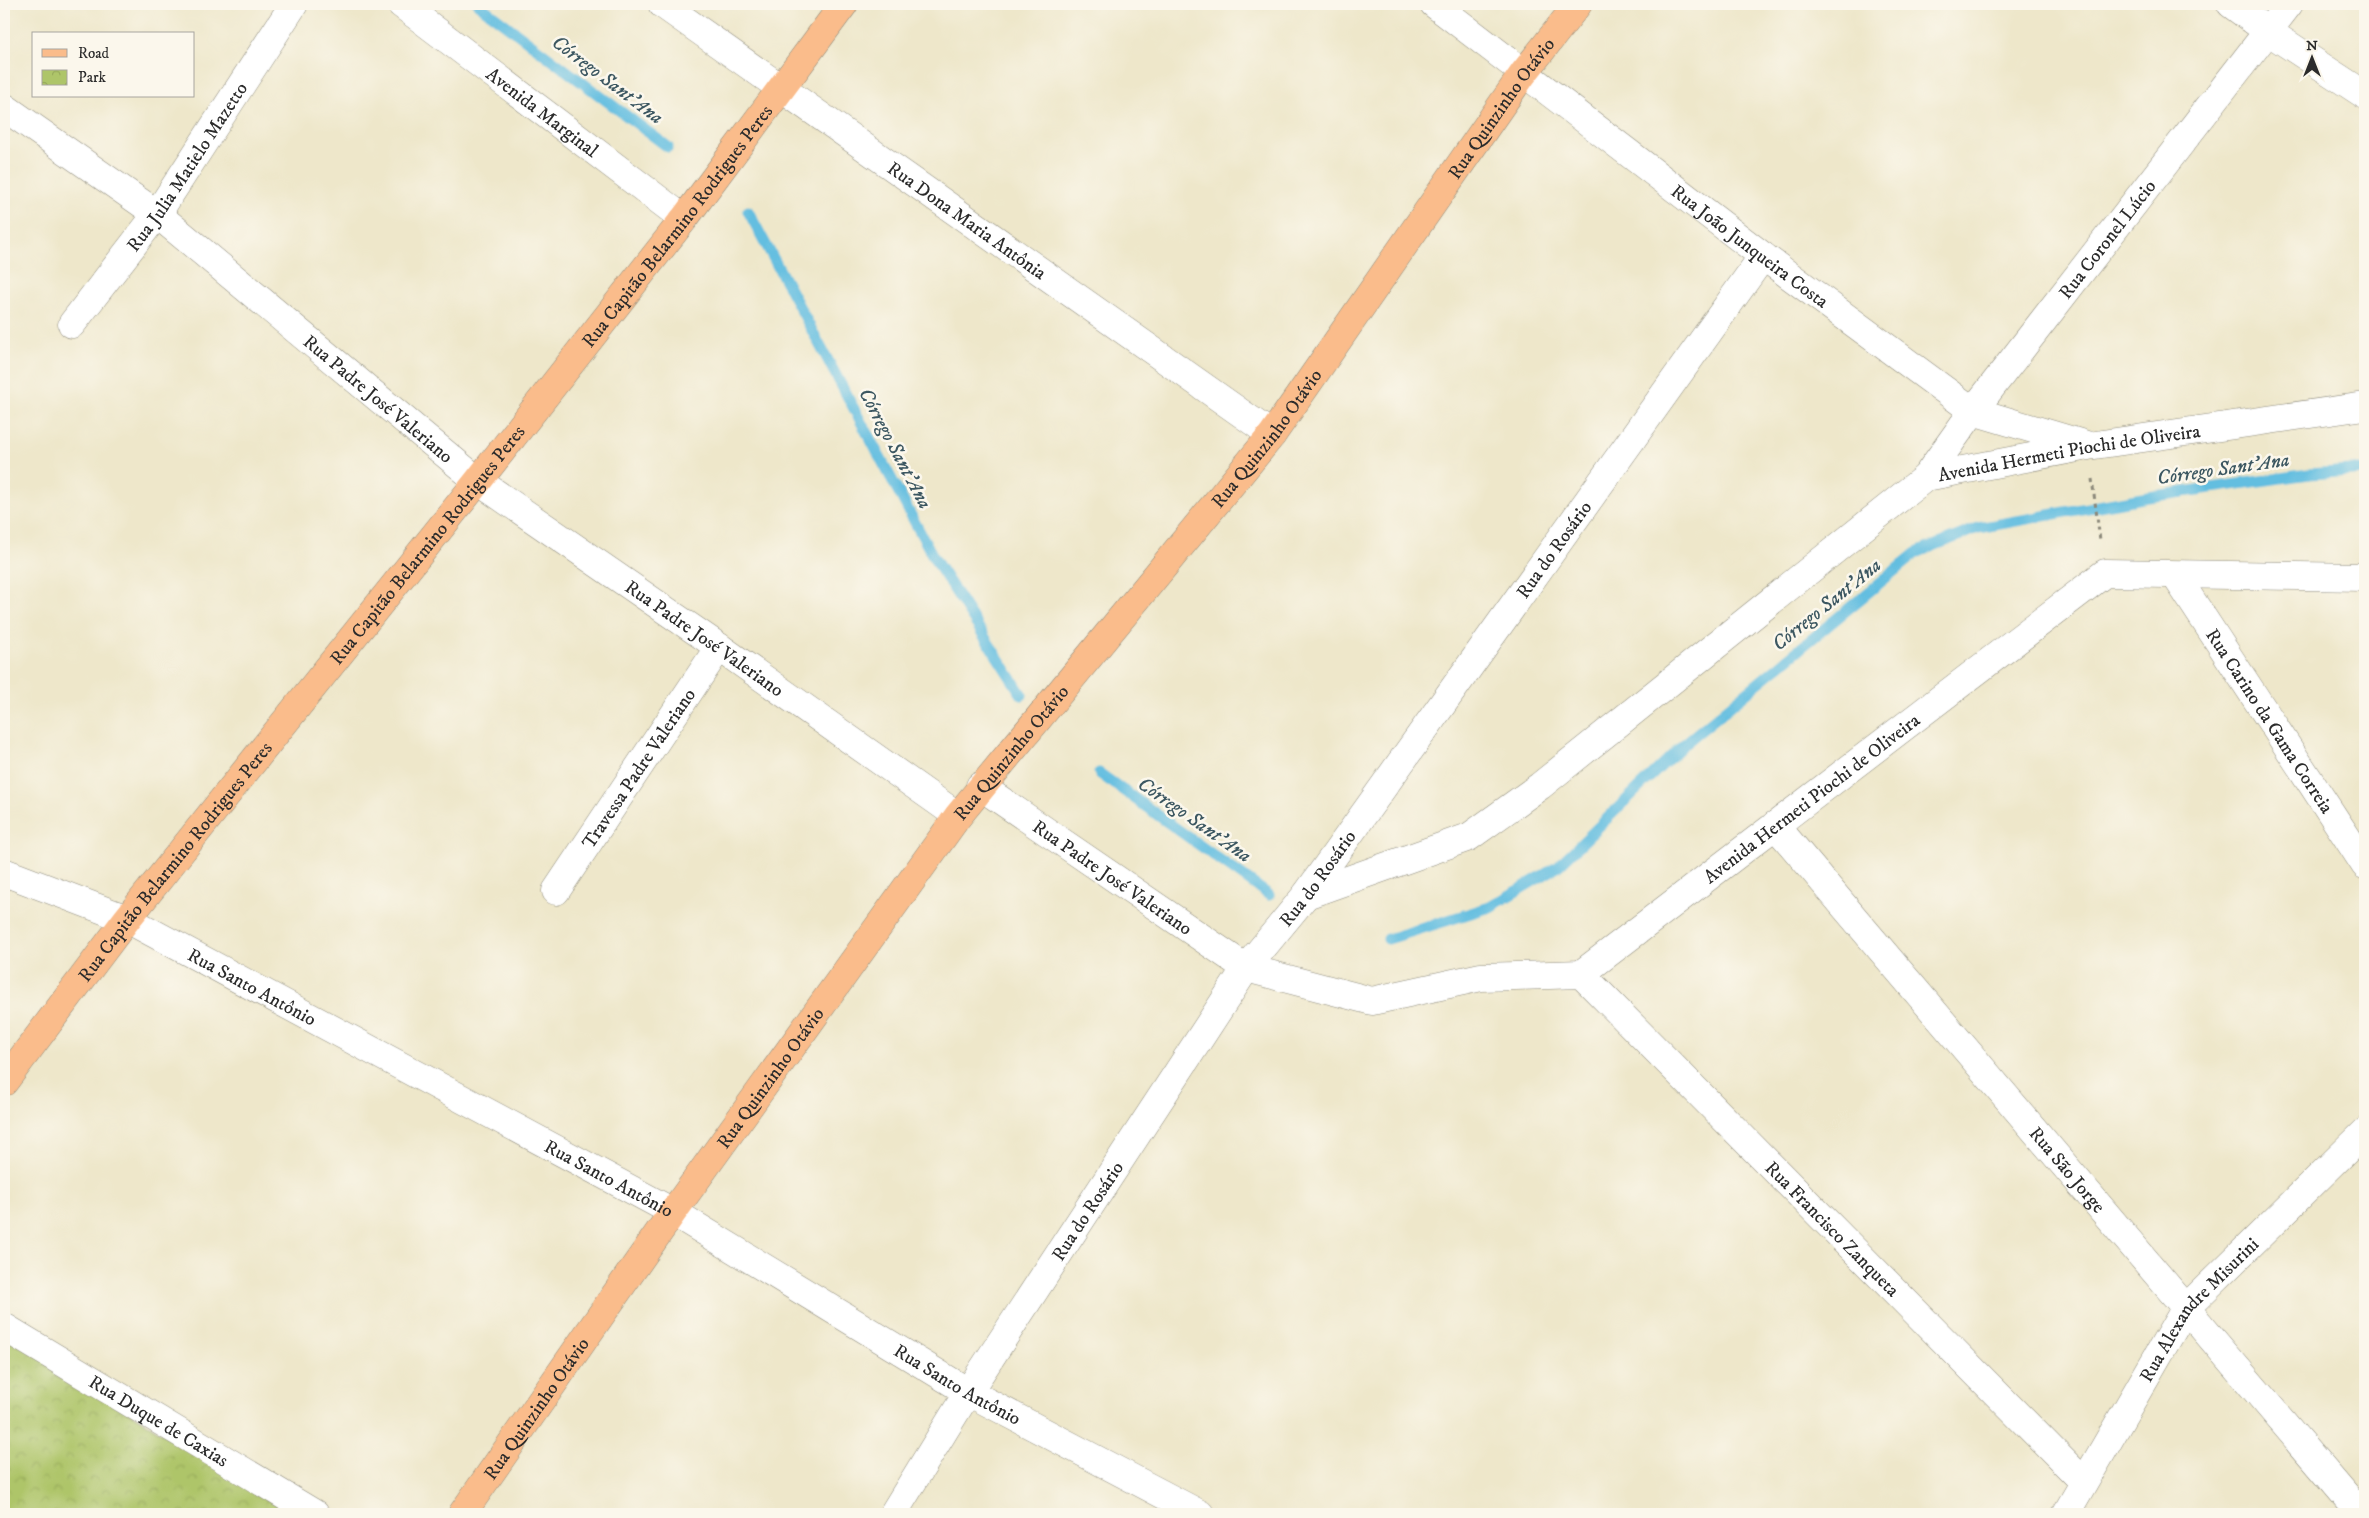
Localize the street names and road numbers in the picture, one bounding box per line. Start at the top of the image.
street label: Rua Quinzinho Otávio [1443,34,1560,184]
street label: Avenida Marginal [481,63,603,163]
street label: Rua Julia Matielo Mazetto [122,78,253,257]
street label: Rua Capitão Belarmino Rodrigues Peres [577,101,778,353]
street label: Rua Dona Maria Antônia [883,157,1051,285]
street label: Rua Coronel Lúcio [2054,175,2161,304]
street label: Rua João Junqueira Costa [1666,180,1833,313]
street label: Rua Padre José Valeriano [298,331,457,468]
street label: Rua Quinzinho Otávio [1207,365,1327,513]
street label: Avenida Hermeti Piochi de Oliveira [1936,420,2202,488]
street label: Rua Capitão Belarmino Rodrigues Peres [326,421,530,670]
street label: Rua do Rosário [1512,497,1597,603]
street label: Rua Padre José Valeriano [620,576,788,702]
street label: Rua Carino da Gama Correia [2200,625,2338,818]
street label: Rua Quinzinho Otávio [949,681,1074,825]
street label: Travessa Padre Valeriano [578,684,701,853]
street label: Avenida Hermeti Piochi de Oliveira [1699,709,1925,889]
street label: Rua Capitão Belarmino Rodrigues Peres [74,737,278,987]
street label: Rua Padre José Valeriano [1028,816,1196,941]
street label: Rua do Rosário [1275,826,1362,932]
street label: Rua Santo Antônio [183,944,320,1031]
street label: Rua Quinzinho Otávio [712,1003,830,1154]
street label: Rua São Jorge [2024,1122,2110,1218]
street label: Rua Santo Antônio [540,1135,677,1223]
street label: Rua do Rosário [1047,1157,1129,1266]
street label: Rua Francisco Zanqueta [1760,1157,1904,1302]
street label: Rua Alexandre Misurini [2135,1233,2264,1387]
street label: Rua Quinzinho Otávio [479,1333,595,1485]
street label: Rua Santo Antônio [889,1340,1024,1431]
street label: Rua Duque de Caxias [84,1371,232,1472]

